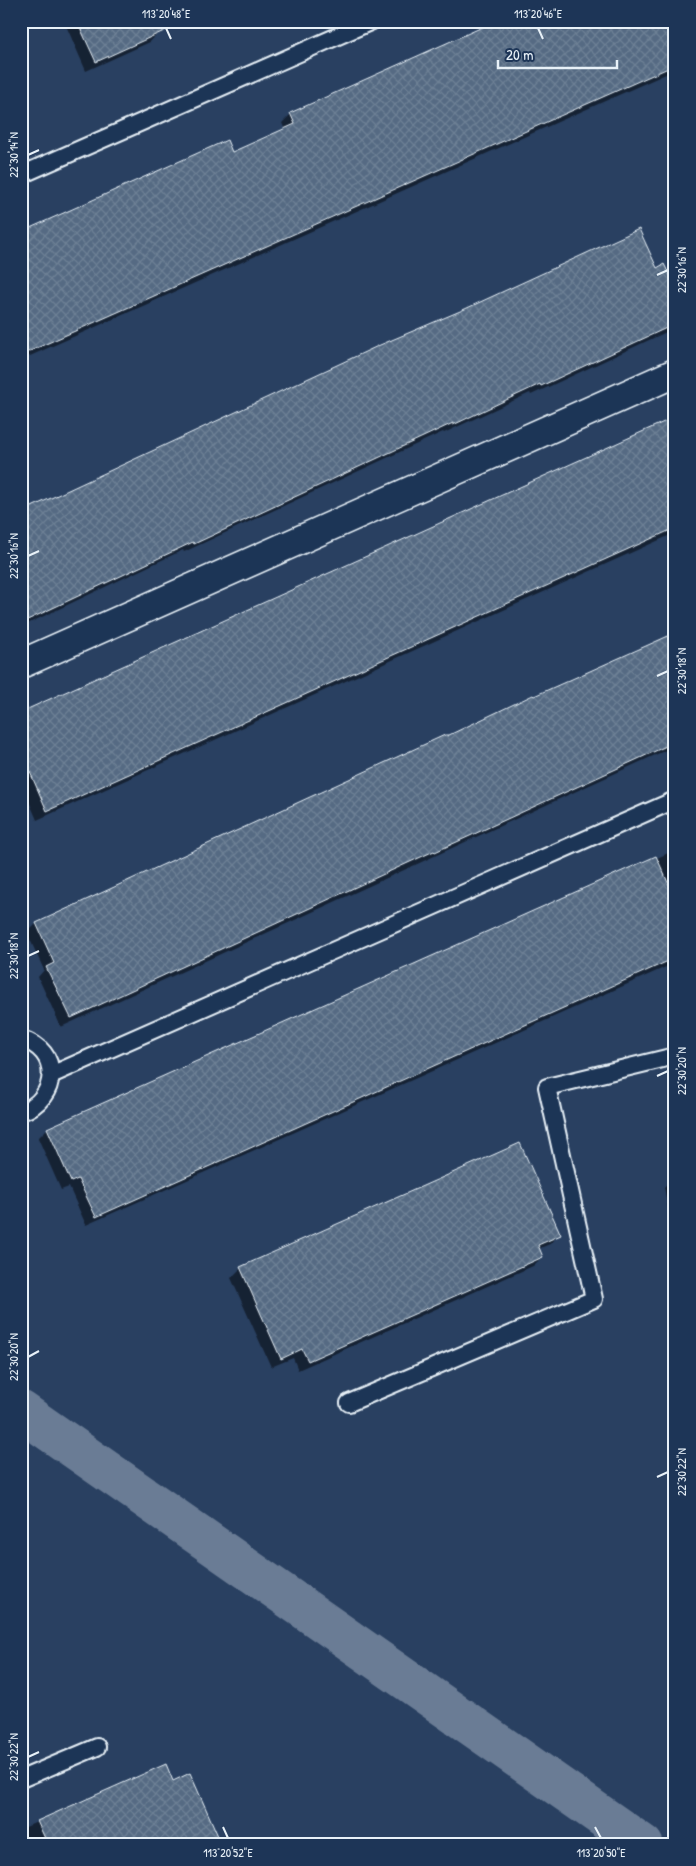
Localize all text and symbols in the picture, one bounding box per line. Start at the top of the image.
text: 113°20'48"E [142,5,191,22]
text: 113°20'46"E [514,5,563,22]
scale bar [498,38,617,70]
text: 20 m [506,44,533,65]
text: 22°30'14"N [5,132,22,178]
text: 22°30'16"N [673,247,690,293]
text: 22°30'16"N [5,533,22,579]
text: 22°30'18"N [673,648,690,694]
text: 22°30'18"N [5,933,22,979]
text: 22°30'20"N [673,1047,690,1095]
text: 22°30'20"N [5,1333,22,1381]
text: 22°30'22"N [673,1448,690,1496]
text: 22°30'22"N [5,1733,22,1781]
text: 113°20'52"E [203,1844,253,1861]
text: 113°20'50"E [576,1844,626,1861]

